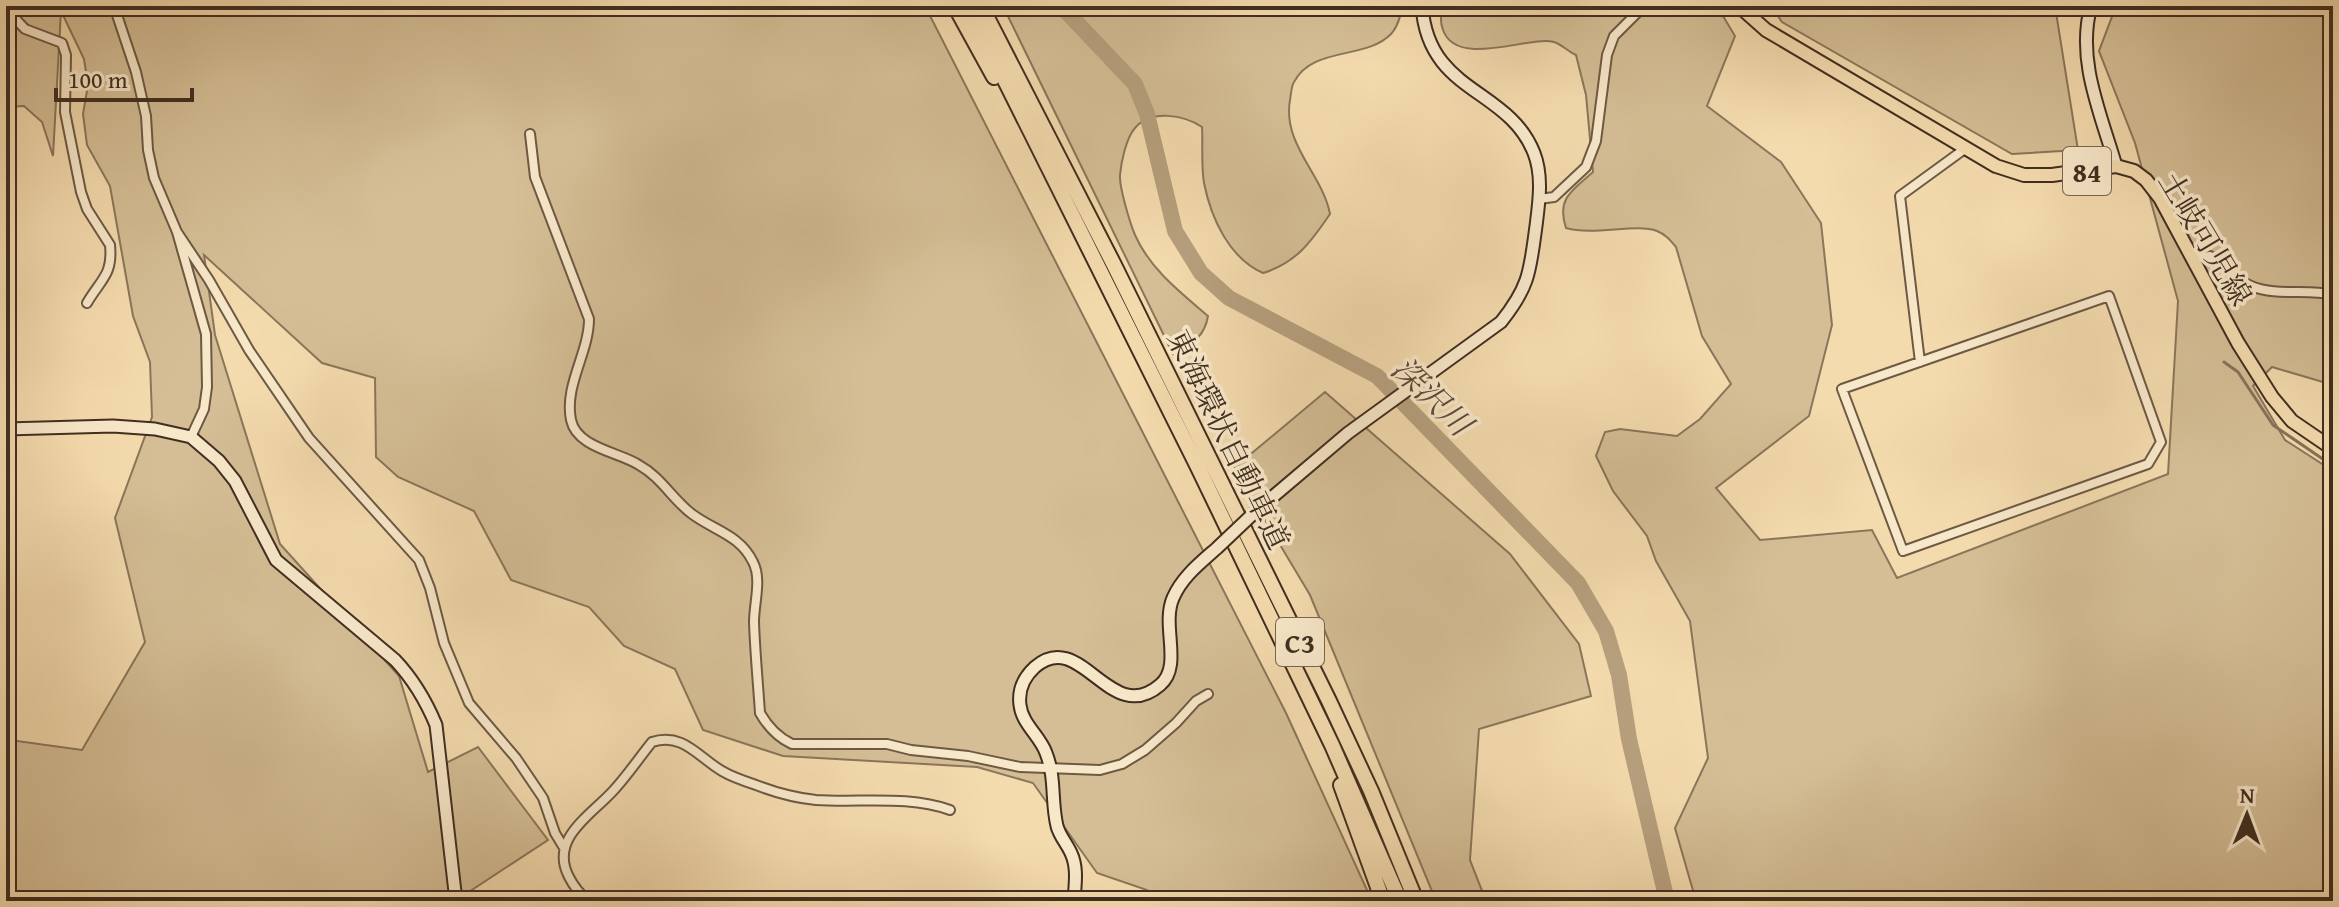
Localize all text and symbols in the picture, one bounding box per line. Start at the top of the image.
scale bar [56,52,192,102]
text: 100 m [68,62,128,97]
road number: 84 [2063,147,2111,195]
street label: 土岐可児線 [2149,162,2263,314]
street label: 東海環状自動車道 [1157,322,1301,556]
water label: 深沢川 [1381,346,1485,448]
road number: C3 [1276,618,1324,666]
north arrow [2207,775,2287,855]
text: N [2240,779,2255,811]

